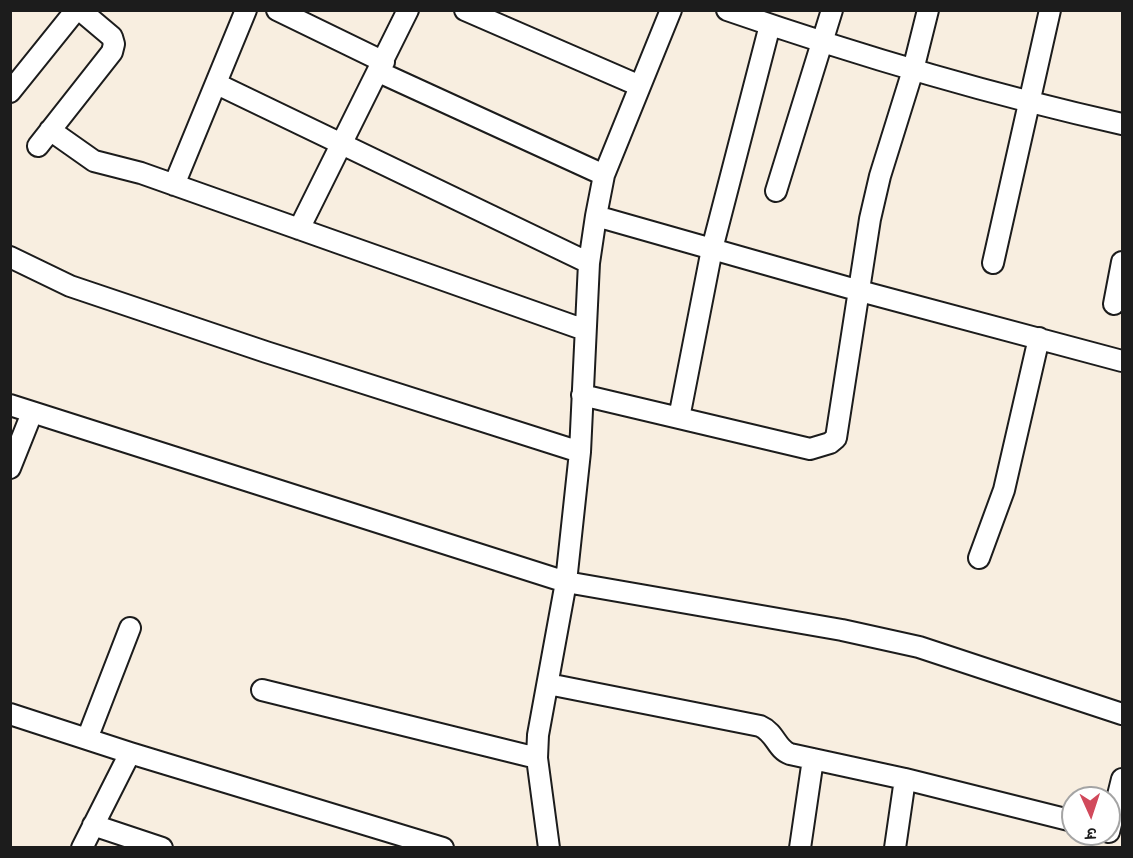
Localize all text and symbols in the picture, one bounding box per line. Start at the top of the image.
north arrow [1061,786,1121,846]
text: उ [1086,820,1098,845]

